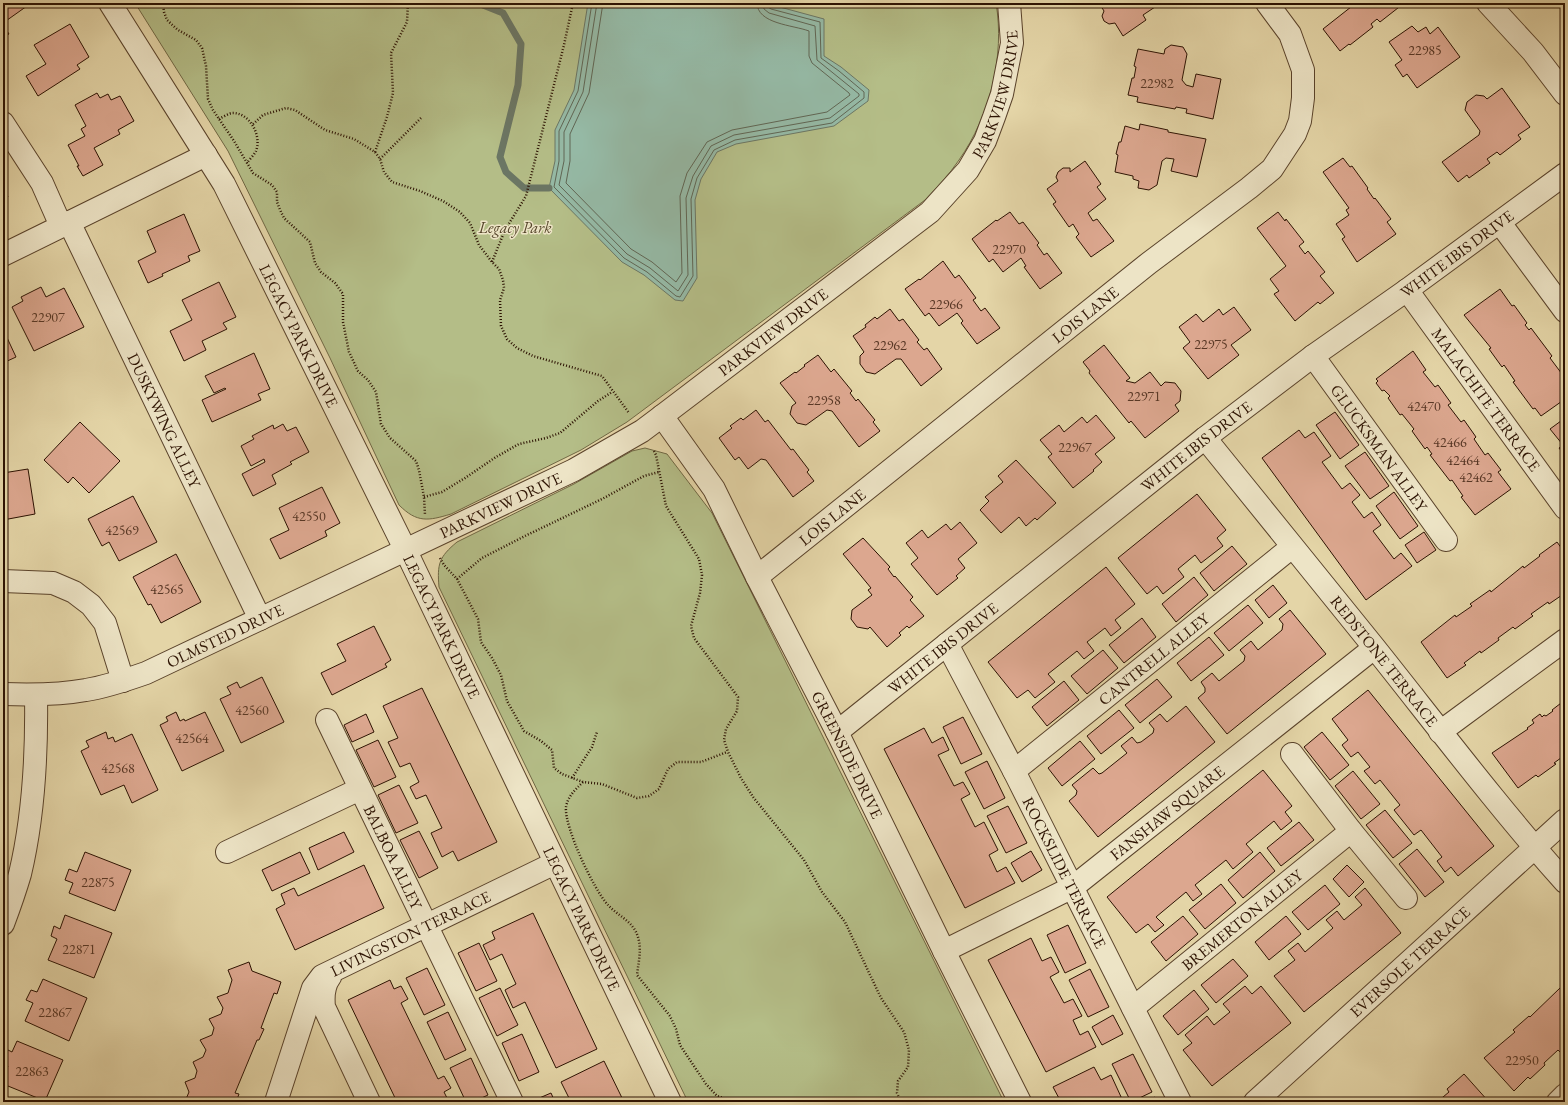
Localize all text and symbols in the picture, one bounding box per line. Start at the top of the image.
street label: PARKVIEW DRIVE [967,30,1023,162]
house number: 22985 [1408,41,1442,59]
house number: 22982 [1140,74,1174,92]
street label: WHITE IBIS DRIVE [1396,205,1518,302]
park label: Legacy Park [478,217,552,238]
house number: 22970 [992,240,1026,258]
street label: LEGACY PARK DRIVE [255,260,343,411]
street label: LOIS LANE [1047,281,1123,348]
street label: PARKVIEW DRIVE [714,283,832,380]
house number: 22966 [929,295,963,313]
house number: 22907 [31,308,65,326]
street label: MALACHITE TERRACE [1427,323,1545,475]
house number: 22975 [1194,335,1228,353]
house number: 22962 [873,336,907,354]
street label: DUSKYWING ALLEY [123,349,206,492]
street label: GLUCKSMAN ALLEY [1326,380,1433,516]
house number: 22971 [1127,387,1161,405]
house number: 22958 [807,391,841,409]
street label: WHITE IBIS DRIVE [1136,396,1256,496]
house number: 42470 [1407,397,1441,415]
house number: 42466 [1433,433,1467,451]
house number: 22967 [1058,438,1092,456]
house number: 42464 [1446,451,1480,469]
street label: PARKVIEW DRIVE [436,467,565,543]
house number: 42462 [1459,468,1493,486]
street label: LOIS LANE [794,484,870,550]
house number: 42550 [292,507,326,525]
house number: 42569 [105,521,139,539]
street label: LEGACY PARK DRIVE [399,551,485,702]
house number: 42565 [150,580,184,598]
street label: REDSTONE TERRACE [1326,591,1443,731]
street label: WHITE IBIS DRIVE [883,597,1002,698]
street label: OLMSTED DRIVE [163,599,287,672]
street label: CANTRELL ALLEY [1094,607,1214,710]
street label: GREENSIDE DRIVE [807,687,888,822]
house number: 42560 [235,701,269,719]
house number: 42564 [175,729,209,747]
house number: 42568 [101,759,135,777]
street label: FANSHAW SQUARE [1105,760,1229,864]
street label: ROCKSLIDE TERRACE [1018,793,1112,952]
street label: BALBOA ALLEY [359,801,428,913]
street label: LEGACY PARK DRIVE [539,843,625,994]
street label: BREMERTON ALLEY [1177,864,1307,975]
house number: 22875 [81,873,115,891]
street label: LIVINGSTON TERRACE [327,885,494,981]
street label: EVERSOLE TERRACE [1345,901,1474,1022]
house number: 22871 [62,940,96,958]
house number: 22867 [38,1003,72,1021]
house number: 22950 [1505,1051,1539,1069]
house number: 22863 [15,1062,49,1080]

